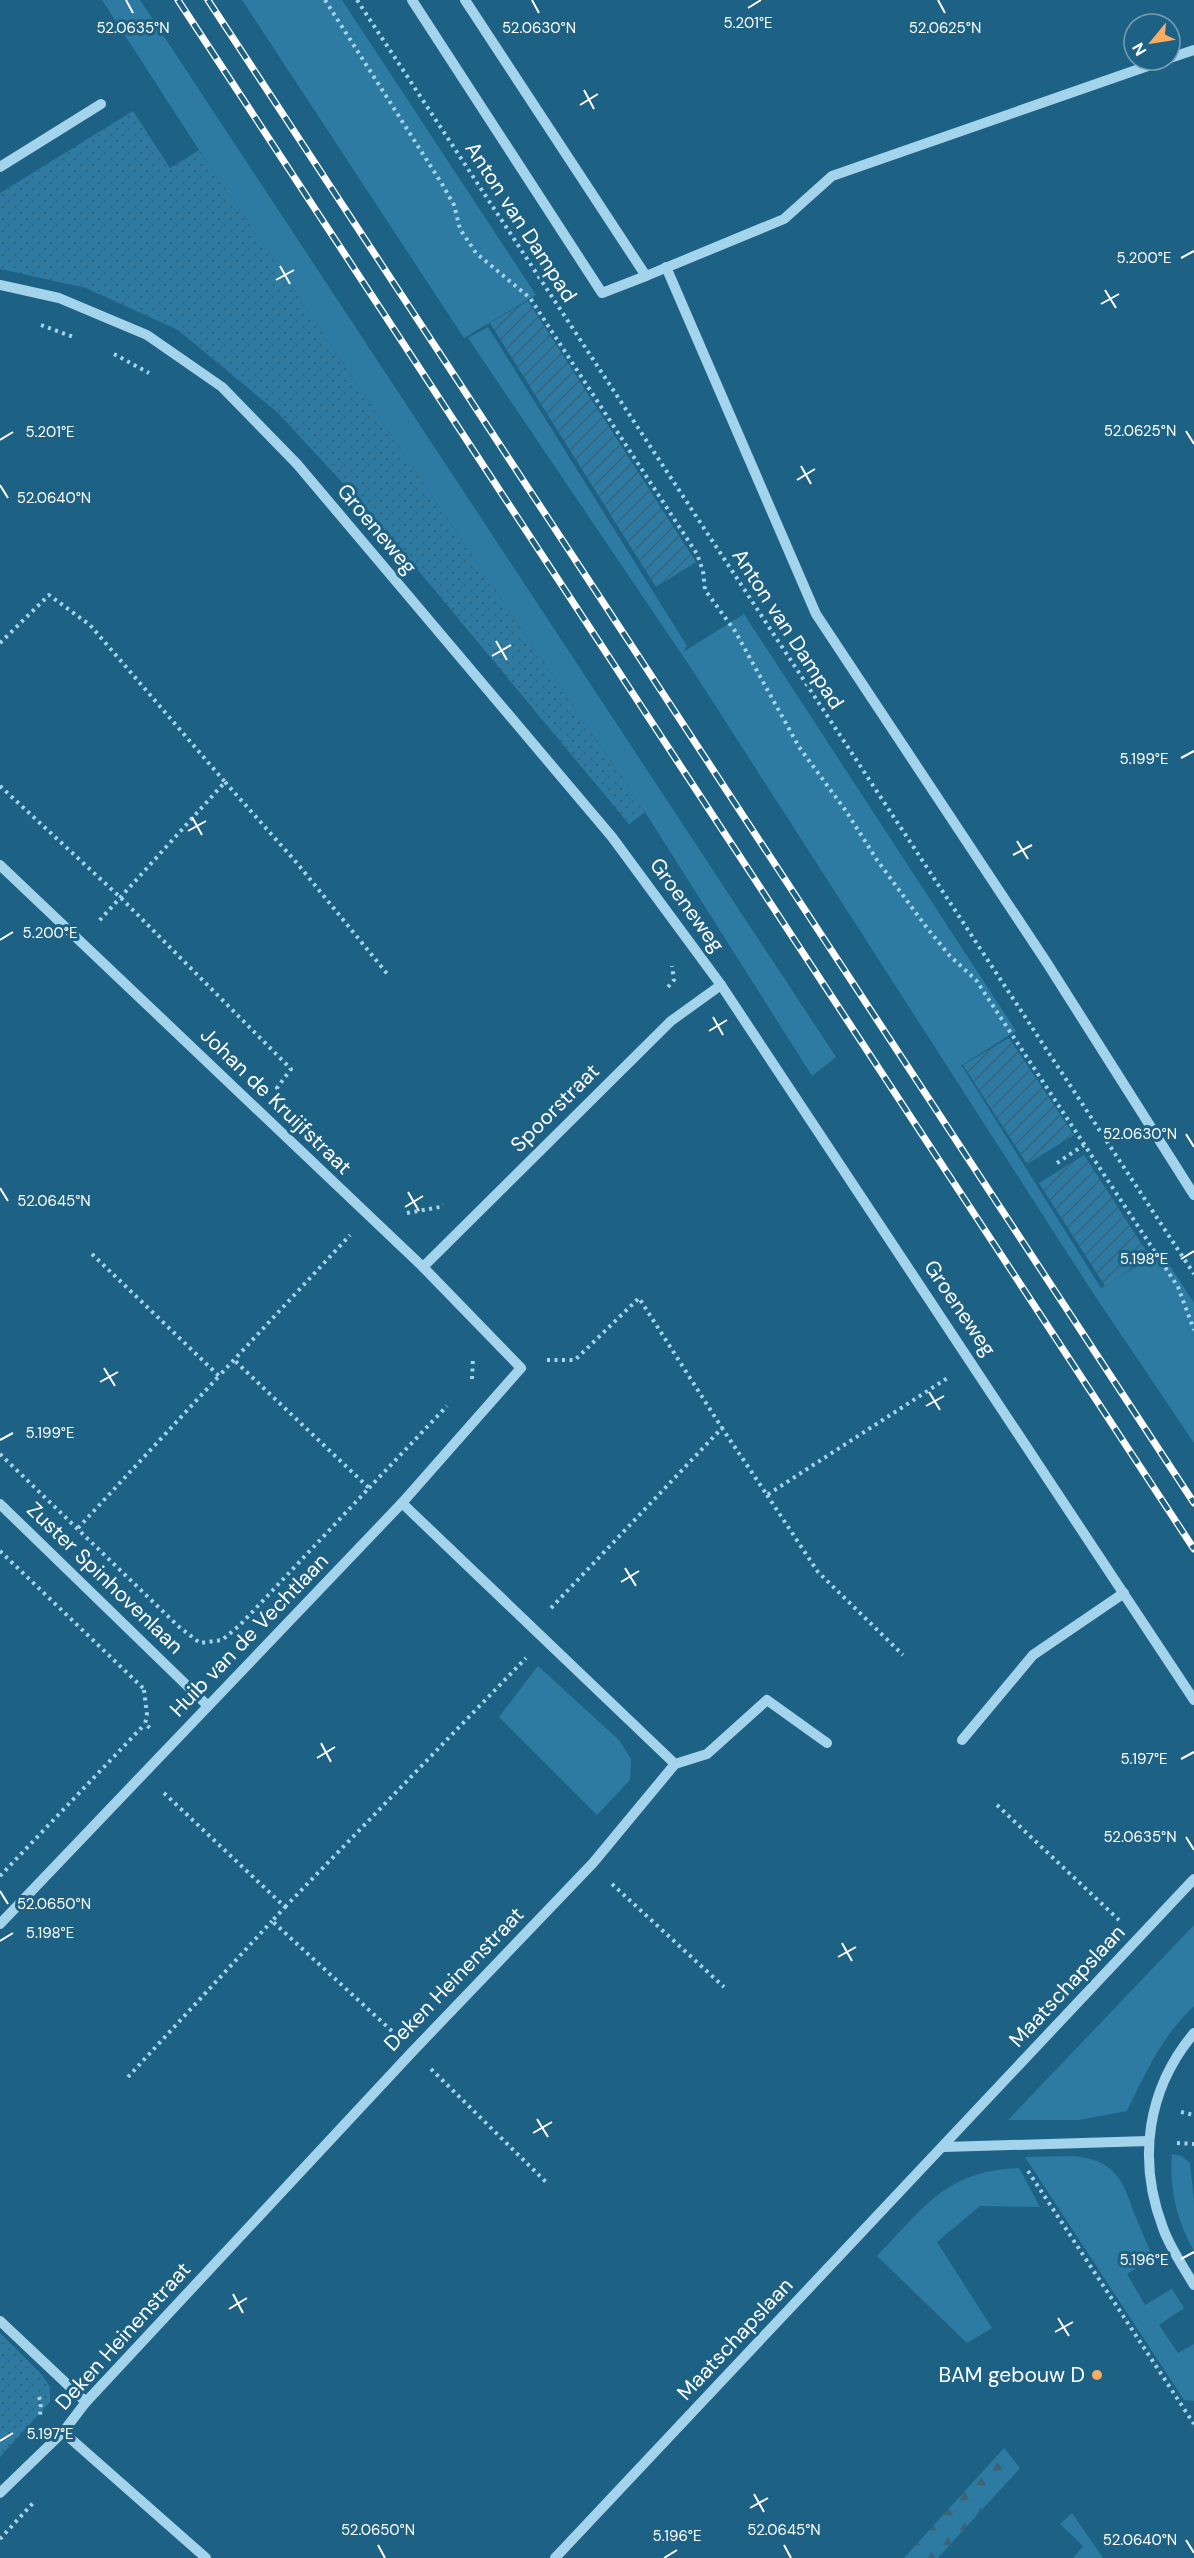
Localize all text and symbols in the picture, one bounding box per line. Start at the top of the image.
north arrow [1122,12,1182,72]
text: 5.201°E [723,13,773,33]
text: 52.0635°N [96,18,170,38]
text: 52.0630°N [502,18,576,38]
text: 52.0625°N [909,18,981,38]
text: N [1127,39,1151,60]
street label: Anton van Dampad [459,136,583,308]
text: 5.200°E [1117,248,1171,268]
text: 52.0625°N [1104,421,1176,441]
text: 5.201°E [25,422,75,442]
street label: Groeneweg [331,478,423,581]
text: 52.0640°N [17,488,91,508]
street label: Anton van Dampad [726,543,850,715]
text: 5.199°E [1120,749,1168,769]
street label: Groeneweg [643,852,731,958]
text: 5.200°E [23,923,77,943]
street label: Johan de Kruijfstraat [194,1021,358,1181]
street label: Spoorstraat [504,1057,606,1159]
text: 52.0630°N [1103,1124,1177,1144]
text: 52.0645°N [17,1191,91,1211]
text: 5.198°E [1120,1249,1168,1269]
street label: Groeneweg [918,1254,1003,1362]
text: 5.199°E [26,1423,74,1443]
street label: Zuster Spinhovenlaan [21,1496,189,1660]
street label: Huib van de Vechtlaan [164,1547,334,1723]
text: 5.197°E [1120,1749,1168,1769]
text: 52.0635°N [1103,1827,1177,1847]
text: 52.0650°N [17,1894,91,1914]
street label: Deken Heinenstraat [378,1901,530,2057]
street label: Maatschapslaan [1003,1919,1131,2053]
text: 5.198°E [26,1923,74,1943]
text: 5.196°E [1120,2250,1168,2270]
street label: Deken Heinenstraat [49,2256,197,2416]
street label: Maatschapslaan [671,2272,799,2406]
place label: BAM gebouw D [938,2361,1085,2389]
marker: BAM gebouw D [1090,2368,1104,2382]
text: 5.197°E [26,2424,74,2444]
text: 52.0650°N [341,2520,415,2540]
text: 52.0645°N [747,2520,821,2540]
text: 5.196°E [653,2526,701,2546]
text: 52.0640°N [1103,2530,1177,2550]

